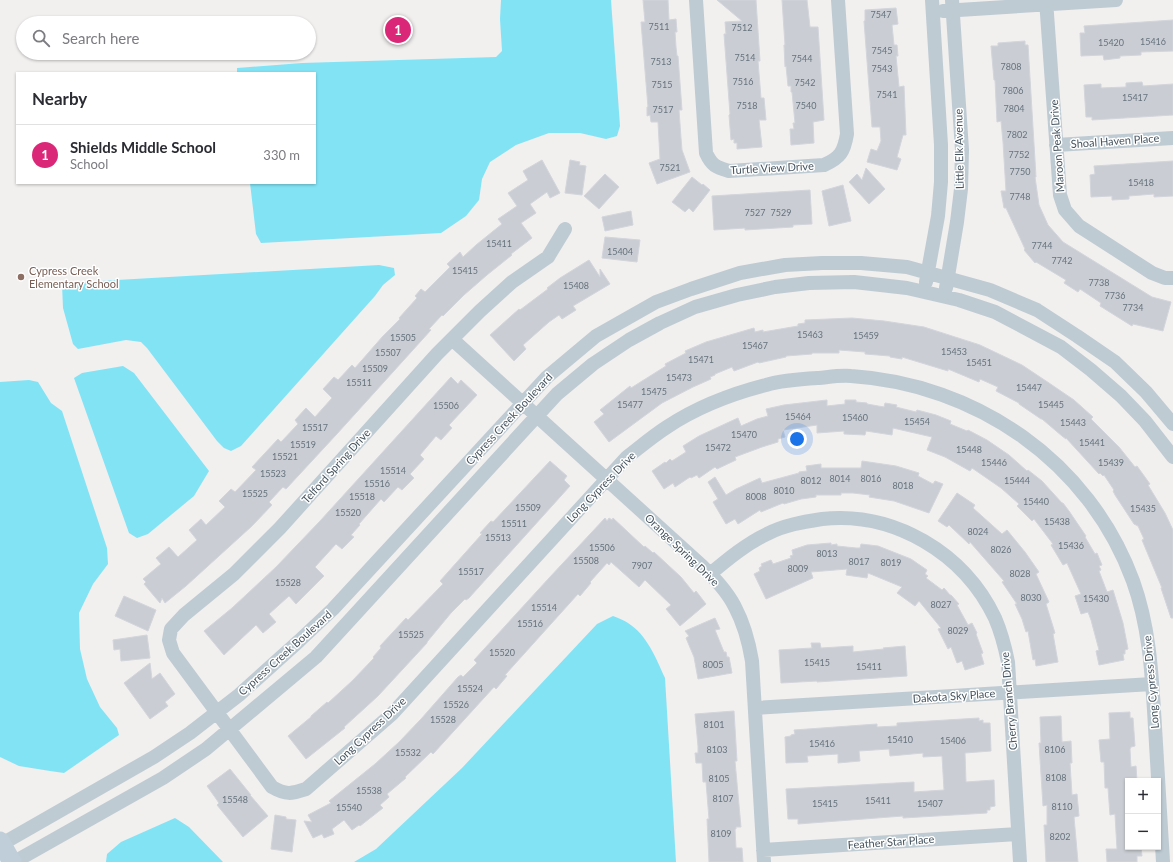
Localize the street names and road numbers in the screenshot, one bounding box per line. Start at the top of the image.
street label: Maroon Peak Drive [1047,99,1066,193]
street label: Little Elk Avenue [951,109,966,189]
street label: Shoal Haven Place [1070,131,1160,150]
street label: Turtle View Drive [730,159,814,176]
street label: Cypress Creek Boulevard [463,370,555,467]
street label: Telford Spring Drive [299,426,373,506]
street label: Long Cypress Drive [564,448,638,525]
street label: Orange Spring Drive [643,511,722,588]
street label: Cypress Creek Boulevard [235,607,334,698]
street label: Long Cypress Drive [1140,635,1161,729]
street label: Cherry Branch Drive [998,651,1019,751]
street label: Dakota Sky Place [912,686,996,705]
street label: Long Cypress Drive [331,694,408,767]
street label: Feather Star Place [847,832,935,851]

